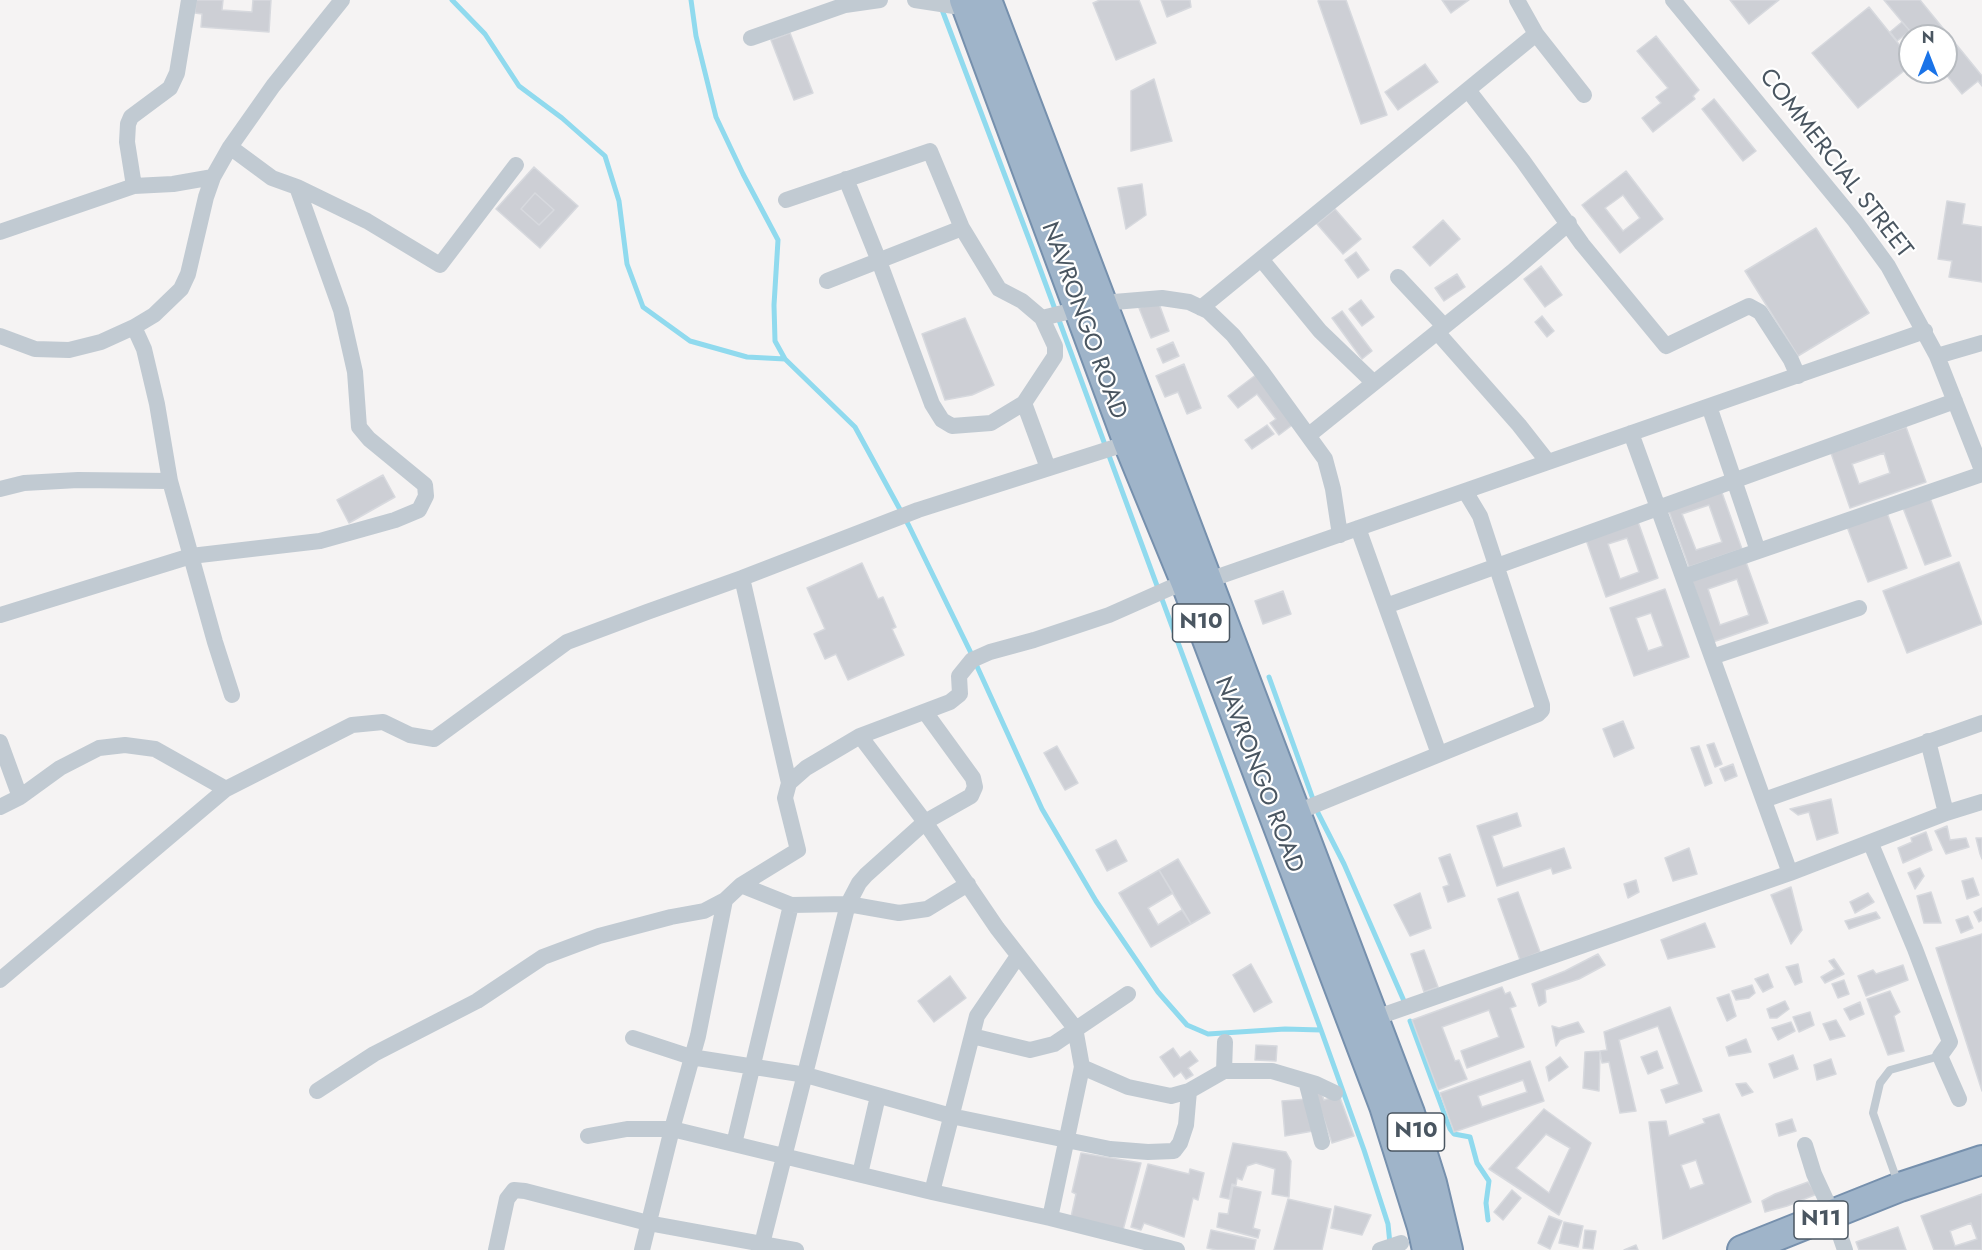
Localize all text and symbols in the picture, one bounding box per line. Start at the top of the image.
north arrow [1898,24,1958,84]
text: N [1922,26,1934,49]
street label: COMMERCIAL STREET [1752,64,1918,264]
street label: NAVRONGO ROAD [1034,219,1132,423]
road number: N10 [1172,604,1230,642]
street label: NAVRONGO ROAD [1207,673,1309,877]
road number: N10 [1388,1113,1444,1151]
road number: N11 [1794,1201,1848,1239]

